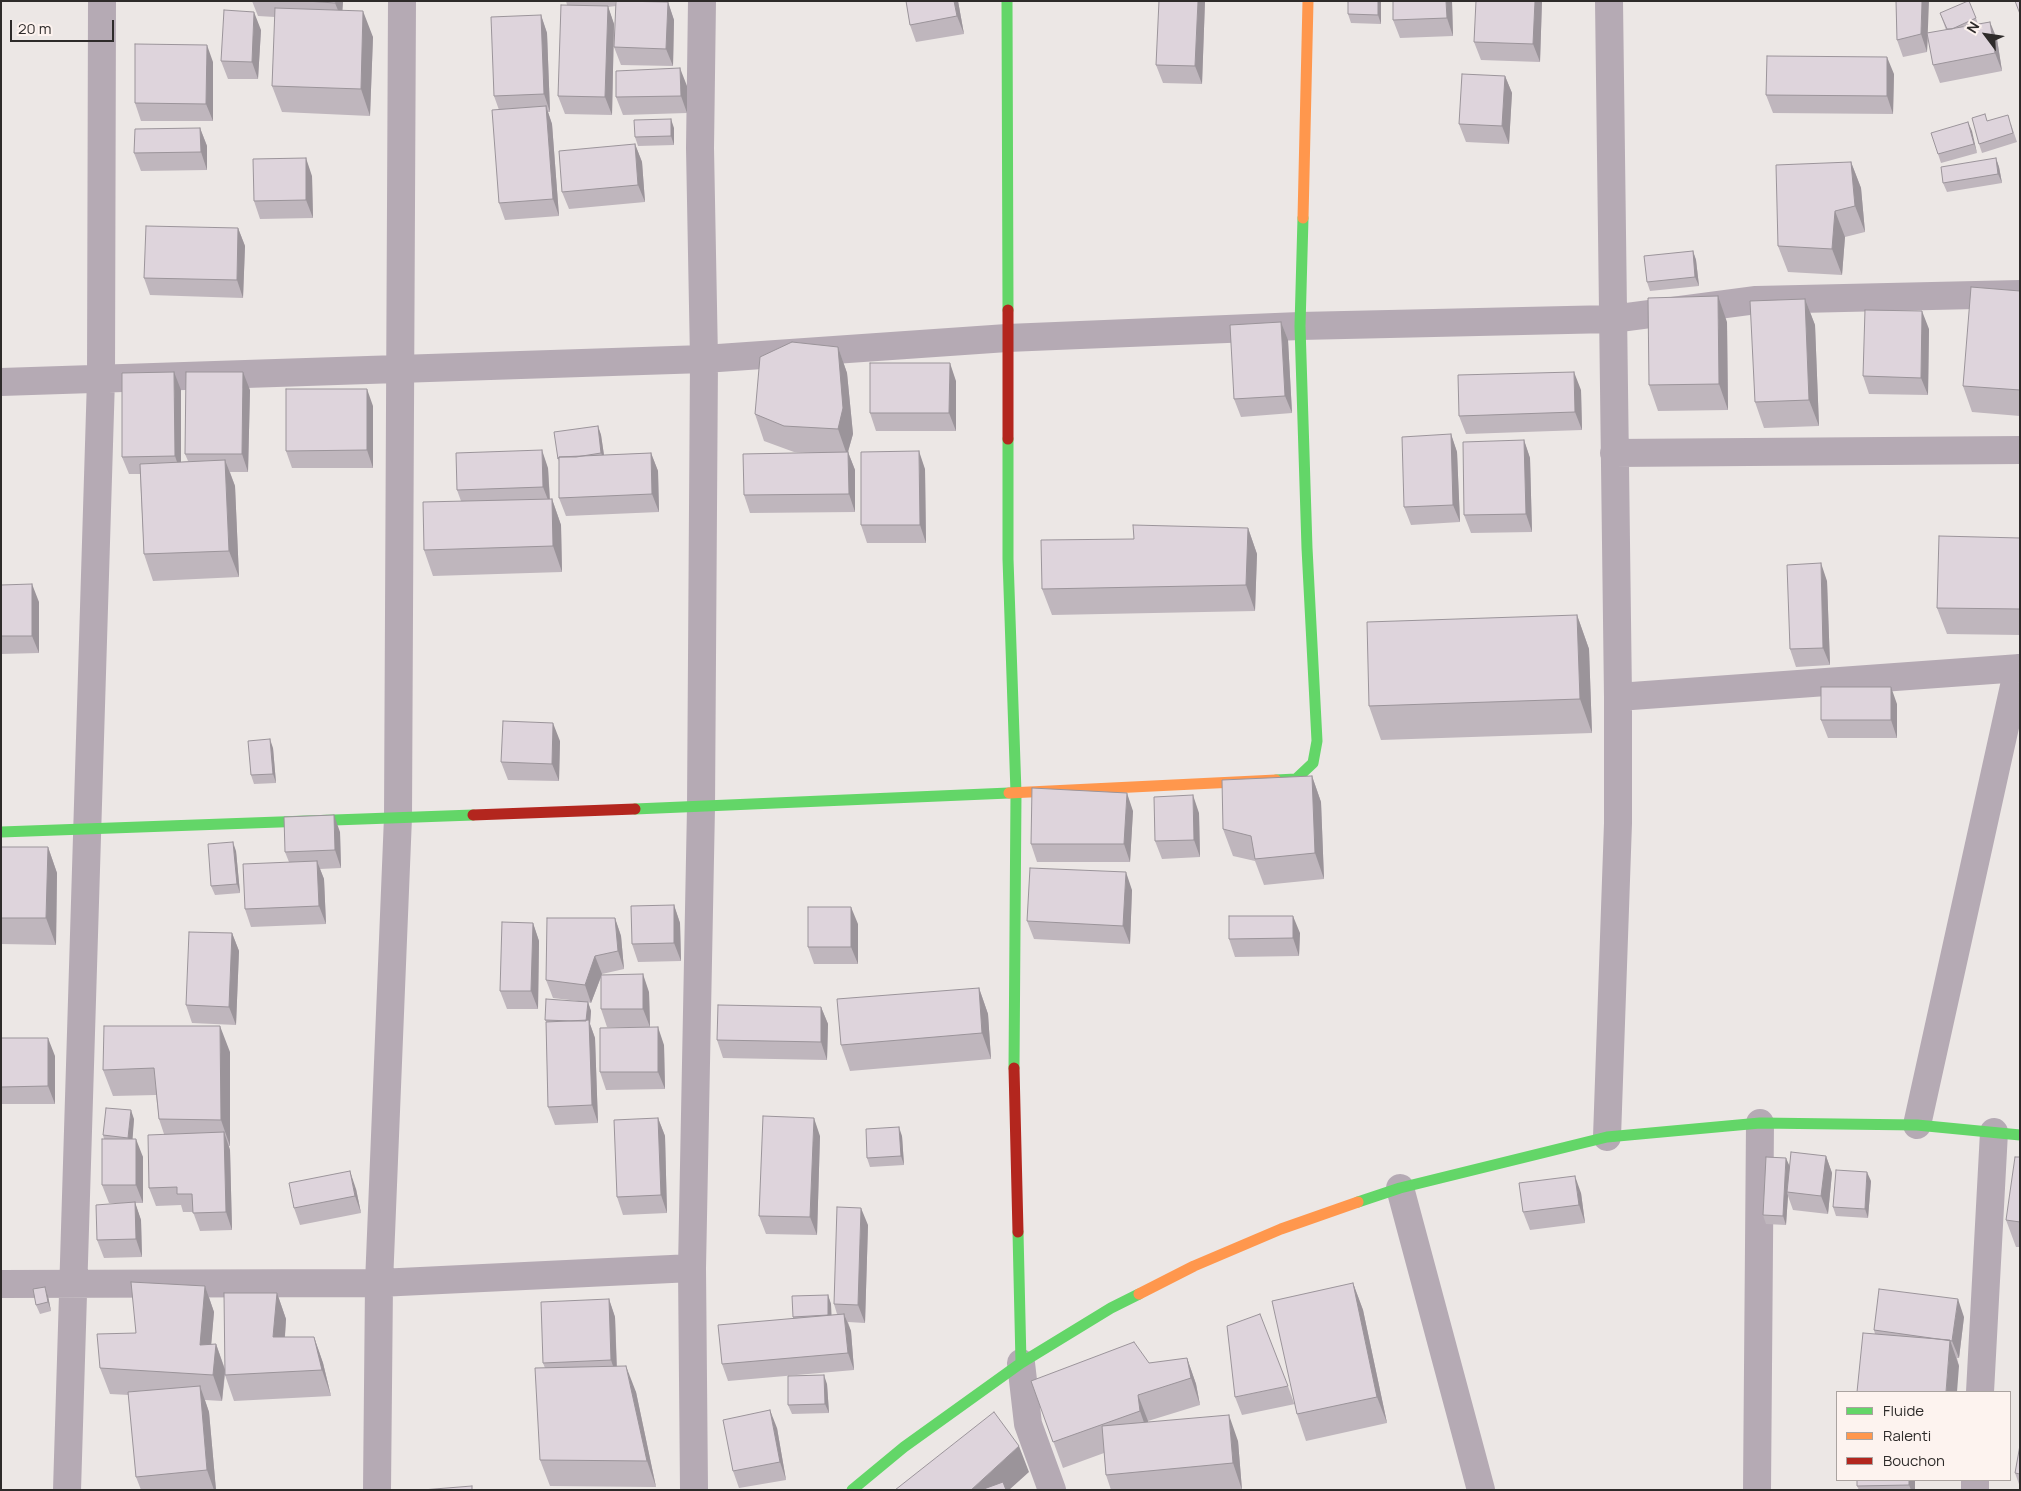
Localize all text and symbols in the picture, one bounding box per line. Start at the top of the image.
scale bar [12,10,116,42]
north arrow [1961,10,2011,60]
text: 20 m [18,18,51,39]
text: N [1962,18,1983,36]
legend [1836,1391,2011,1481]
text: Fluide [1883,1400,1924,1421]
text: Ralenti [1883,1425,1931,1446]
text: Bouchon [1883,1450,1945,1471]

